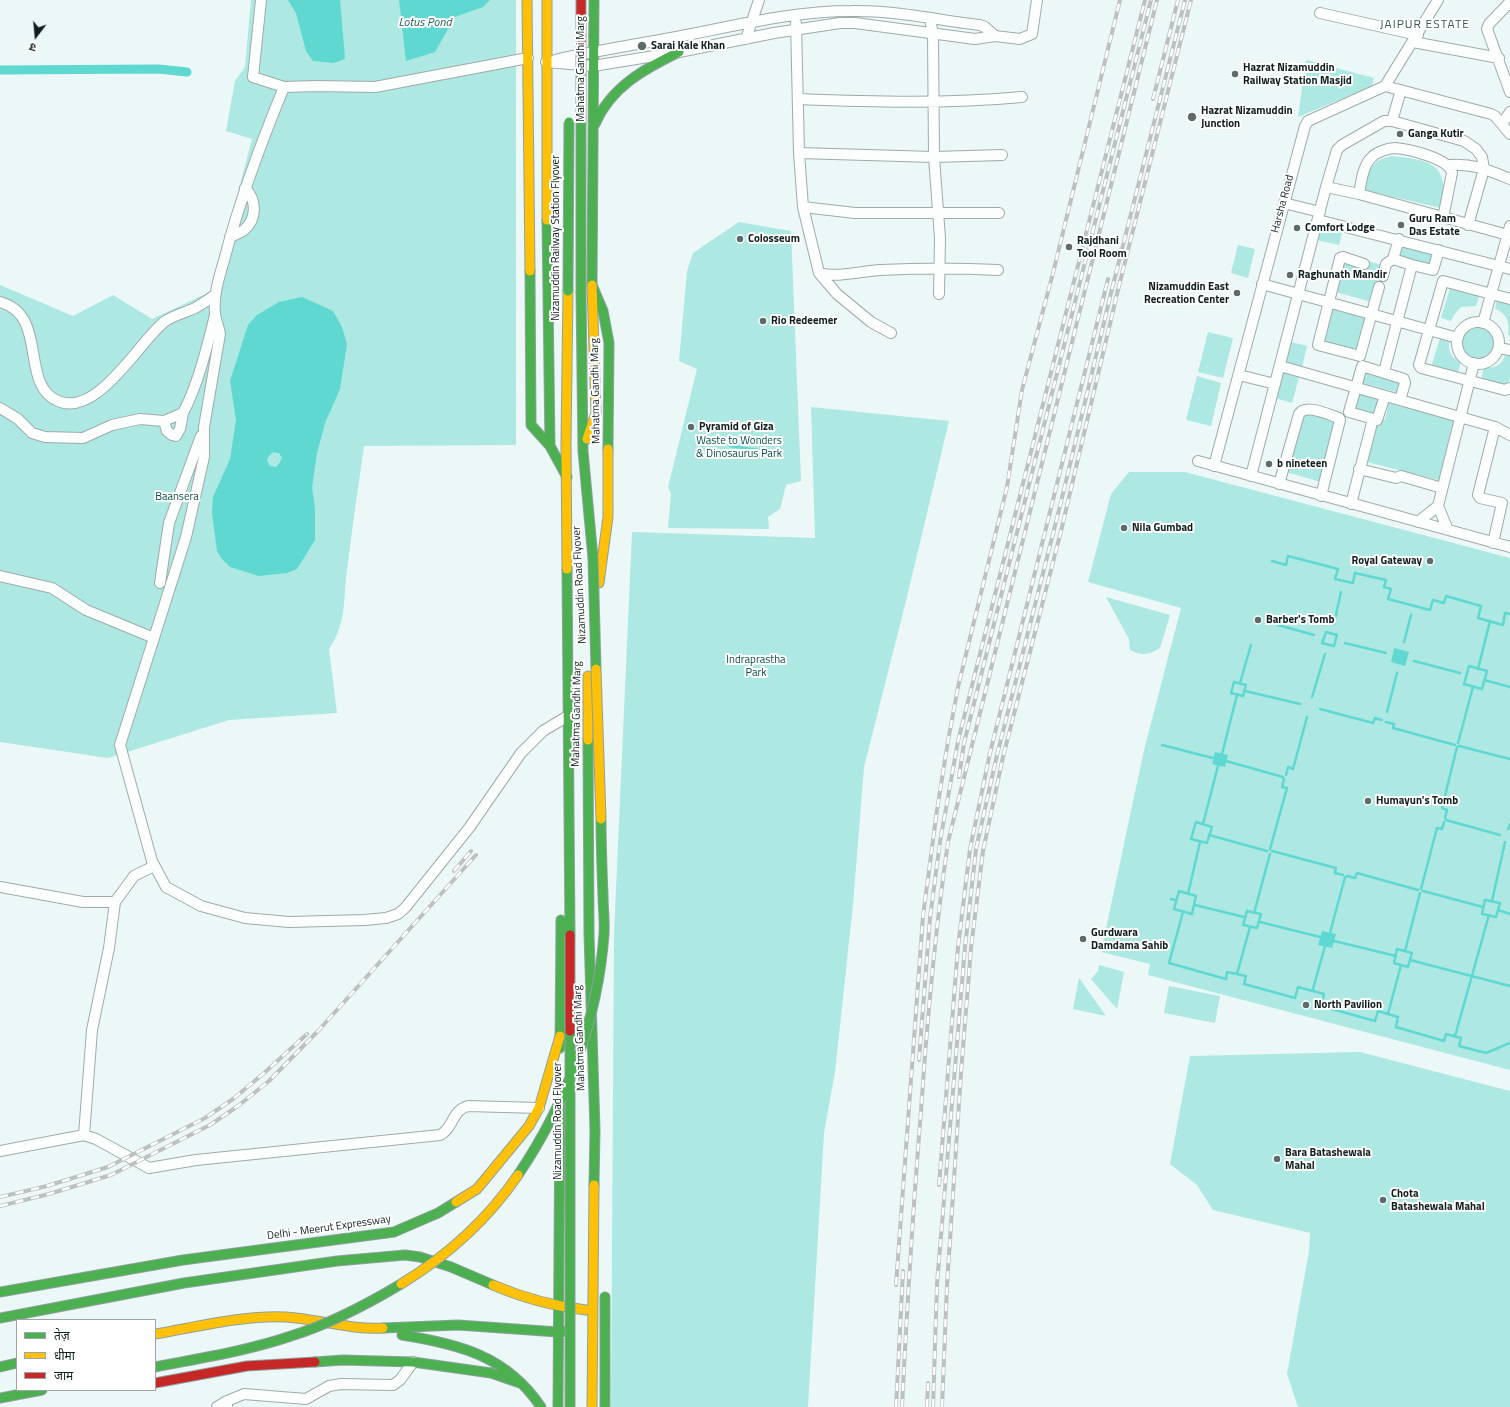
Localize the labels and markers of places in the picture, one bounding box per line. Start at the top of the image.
place label: Sarai Kale Khan [651,39,725,53]
marker: Sarai Kale Khan [636,40,648,52]
place label: Hazrat Nizamuddin Railway Station Masjid [1243,61,1352,87]
marker: Hazrat Nizamuddin Railway Station Masjid [1230,69,1240,79]
place label: Hazrat Nizamuddin Junction [1201,104,1293,130]
marker: Hazrat Nizamuddin Junction [1186,111,1198,123]
place label: Ganga Kutir [1408,127,1464,141]
marker: Ganga Kutir [1395,129,1405,139]
place label: Guru Ram Das Estate [1409,212,1460,238]
marker: Guru Ram Das Estate [1396,220,1406,230]
place label: Comfort Lodge [1305,221,1375,235]
marker: Comfort Lodge [1292,223,1302,233]
place label: Colosseum [748,232,800,246]
marker: Colosseum [735,234,745,244]
place label: Rajdhani Tool Room [1077,234,1127,260]
marker: Rajdhani Tool Room [1064,242,1074,252]
place label: Raghunath Mandir [1298,268,1387,282]
marker: Raghunath Mandir [1285,270,1295,280]
place label: Nizamuddin East Recreation Center [1144,280,1229,306]
marker: Nizamuddin East Recreation Center [1232,288,1242,298]
place label: Rio Redeemer [771,314,837,328]
marker: Rio Redeemer [758,316,768,326]
place label: Pyramid of Giza [699,420,774,434]
marker: Pyramid of Giza [686,422,696,432]
place label: b nineteen [1277,457,1327,471]
marker: b nineteen [1264,459,1274,469]
place label: Nila Gumbad [1132,521,1193,535]
marker: Nila Gumbad [1119,523,1129,533]
place label: Royal Gateway [1352,554,1422,568]
marker: Royal Gateway [1425,556,1435,566]
place label: Barber's Tomb [1266,613,1334,627]
marker: Barber's Tomb [1253,615,1263,625]
place label: Humayun's Tomb [1376,794,1458,808]
marker: Humayun's Tomb [1363,796,1373,806]
place label: Gurdwara Damdama Sahib [1091,926,1168,952]
marker: Gurdwara Damdama Sahib [1078,934,1088,944]
place label: North Pavilion [1314,998,1382,1012]
marker: North Pavilion [1301,1000,1311,1010]
place label: Bara Batashewala Mahal [1285,1146,1371,1172]
marker: Bara Batashewala Mahal [1272,1154,1282,1164]
place label: Chota Batashewala Mahal [1391,1187,1485,1213]
marker: Chota Batashewala Mahal [1378,1195,1388,1205]

